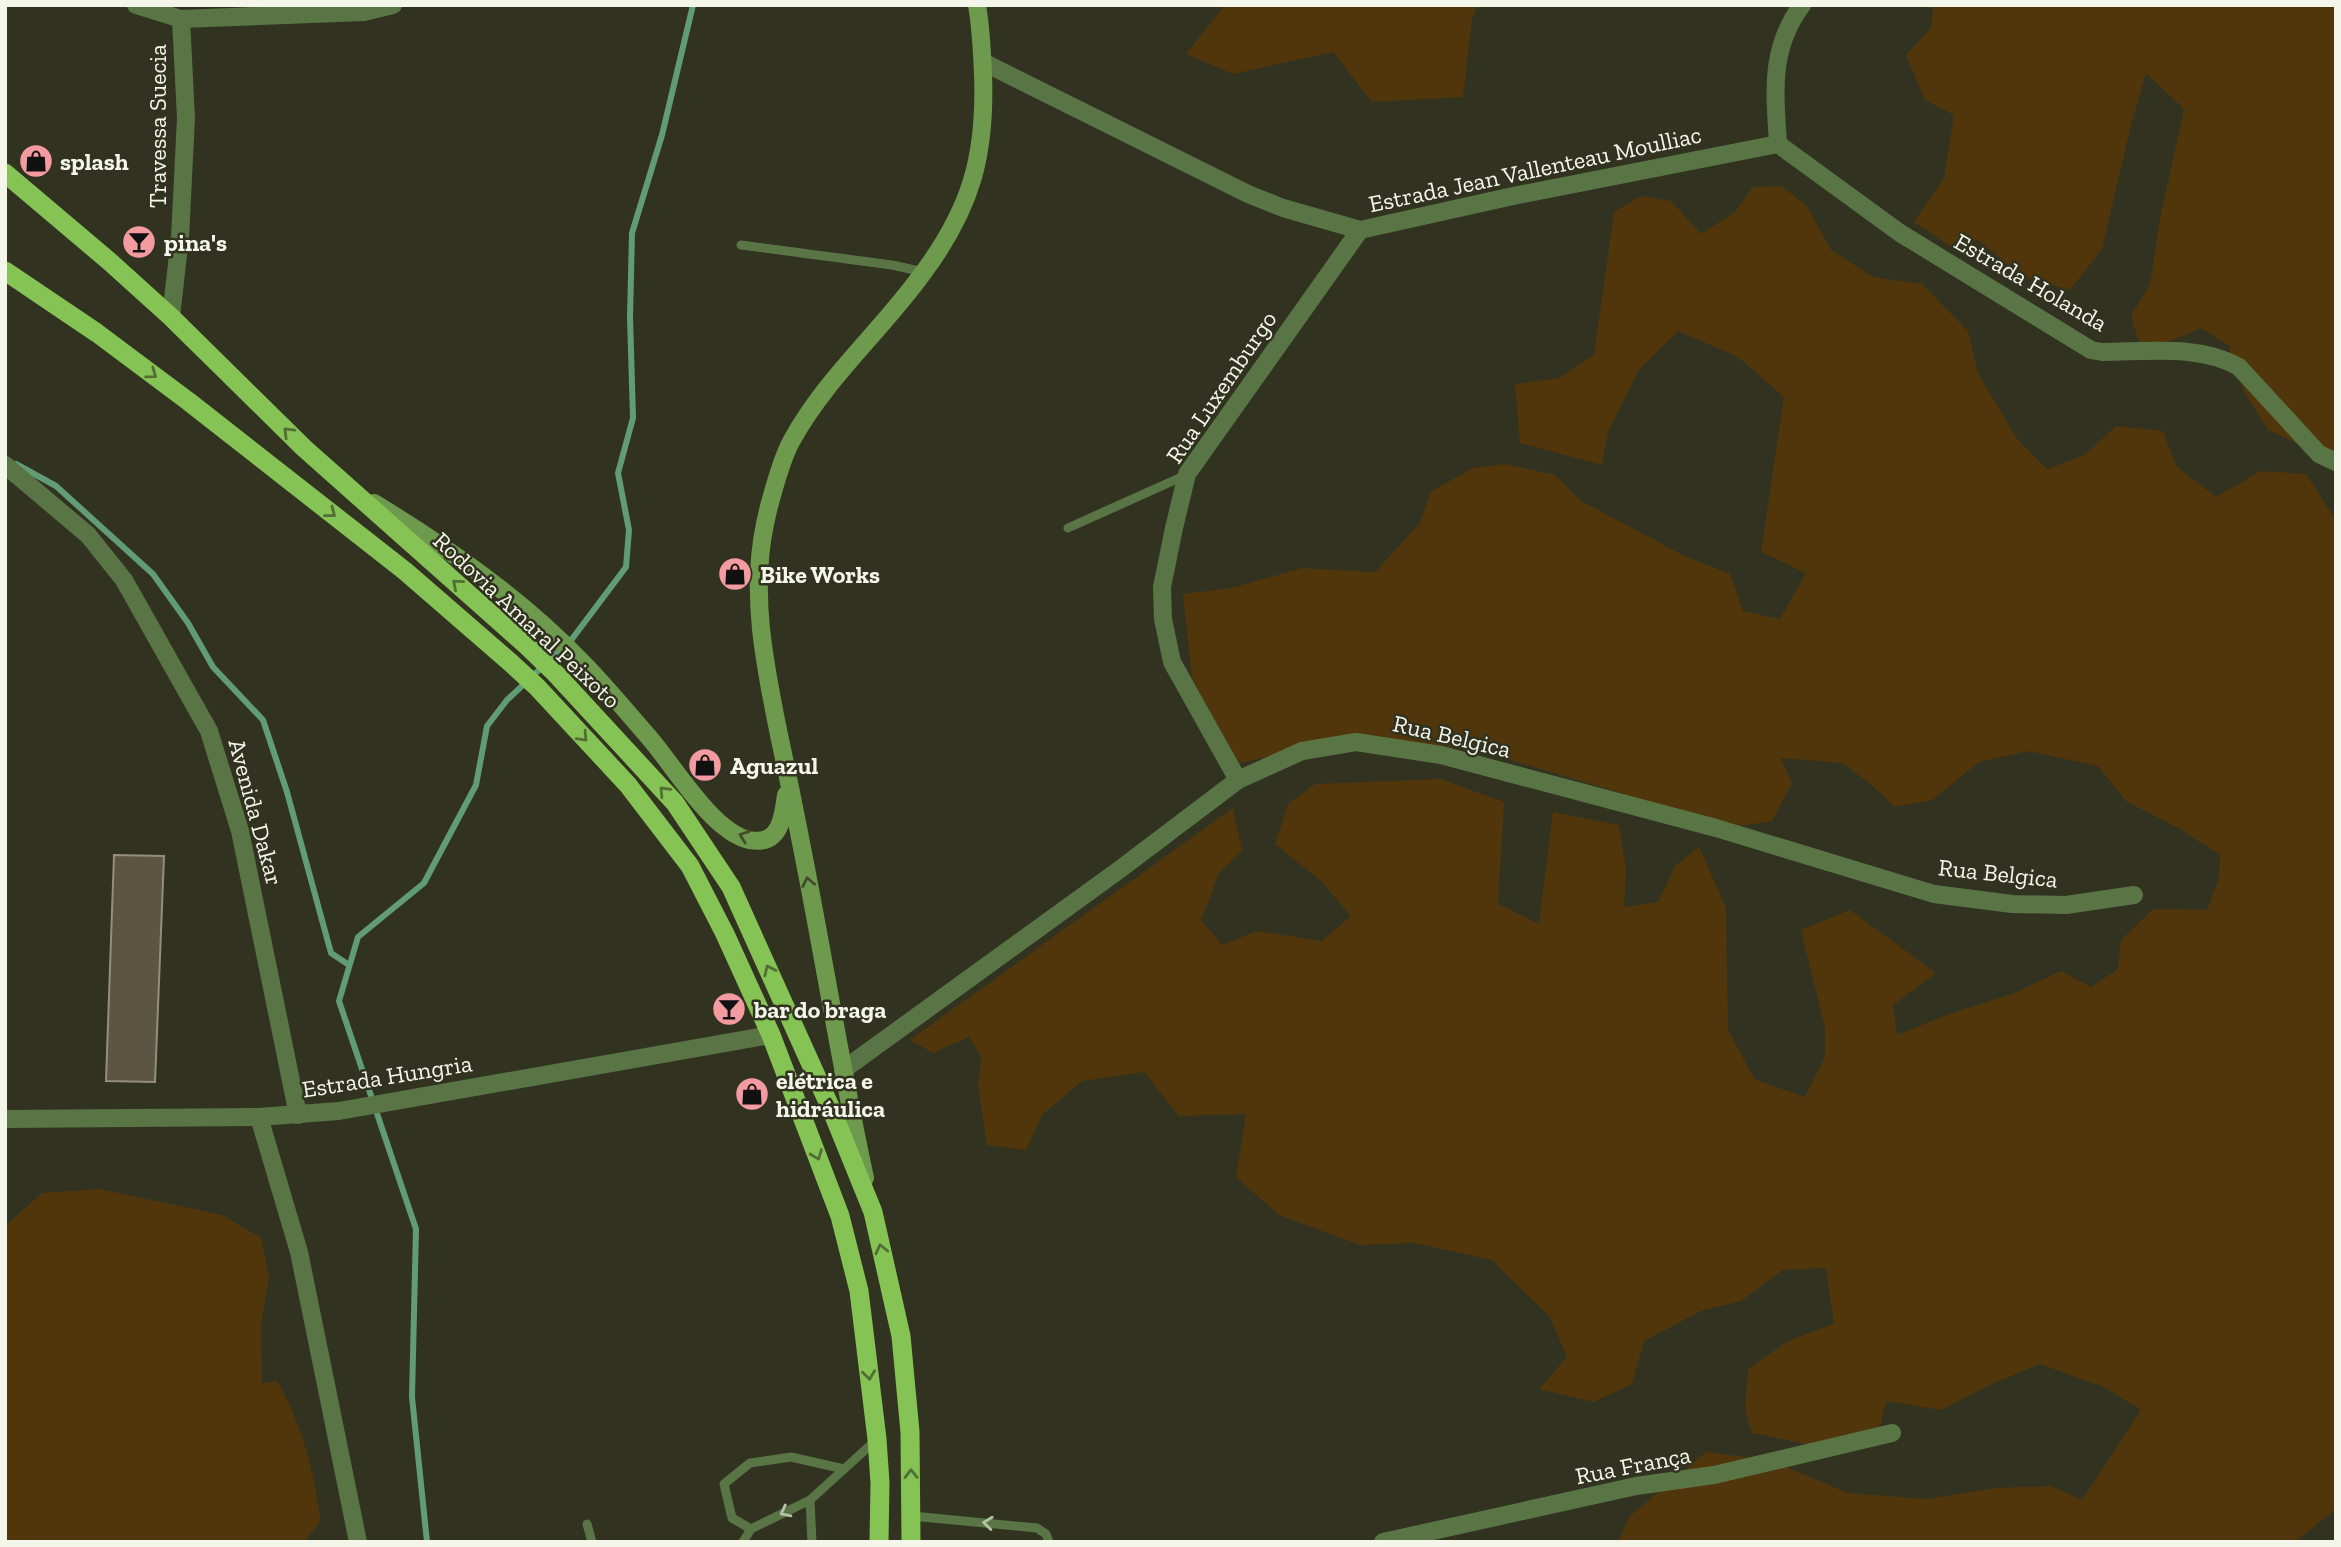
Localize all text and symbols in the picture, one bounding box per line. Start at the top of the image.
street label: Travessa Suecia [143,44,172,208]
street label: Estrada Jean Vallenteau Moulliac [1366,120,1704,218]
shop icon: splash [17,142,55,180]
place label: splash [60,147,129,176]
bar icon: pina's [120,223,158,261]
street label: Estrada Holanda [1949,226,2113,338]
place label: pina's [164,228,227,257]
street label: Rua Luxemburgo [1159,305,1283,469]
one-way arrow [144,365,157,378]
one-way arrow [283,428,296,441]
one-way arrow [324,505,336,518]
street label: Rodovia Amaral Peixoto [427,526,627,714]
shop icon: Bike Works [716,555,754,593]
place label: Bike Works [760,560,880,589]
one-way arrow [453,580,466,592]
street label: Rua Belgica [1390,708,1514,764]
one-way arrow [575,729,588,742]
street label: Avenida Dakar [222,735,290,889]
shop icon: Aguazul [686,746,724,784]
place label: Aguazul [730,751,819,780]
one-way arrow [660,786,672,799]
one-way arrow [738,830,750,844]
street label: Rua Belgica [1937,852,2060,894]
one-way arrow [802,876,817,888]
one-way arrow [763,965,777,977]
bar icon: bar do braga [710,990,748,1028]
place label: bar do braga [753,995,887,1024]
street label: Estrada Hungria [300,1048,475,1104]
place label: elétrica e hidráulica [776,1066,885,1123]
shop icon: elétrica e hidráulica [733,1075,771,1113]
one-way arrow [809,1148,823,1160]
one-way arrow [875,1243,890,1255]
one-way arrow [862,1369,877,1381]
street label: Rua França [1573,1440,1693,1490]
one-way arrow [903,1468,919,1478]
one-way arrow [780,1503,792,1517]
one-way arrow [982,1516,993,1531]

